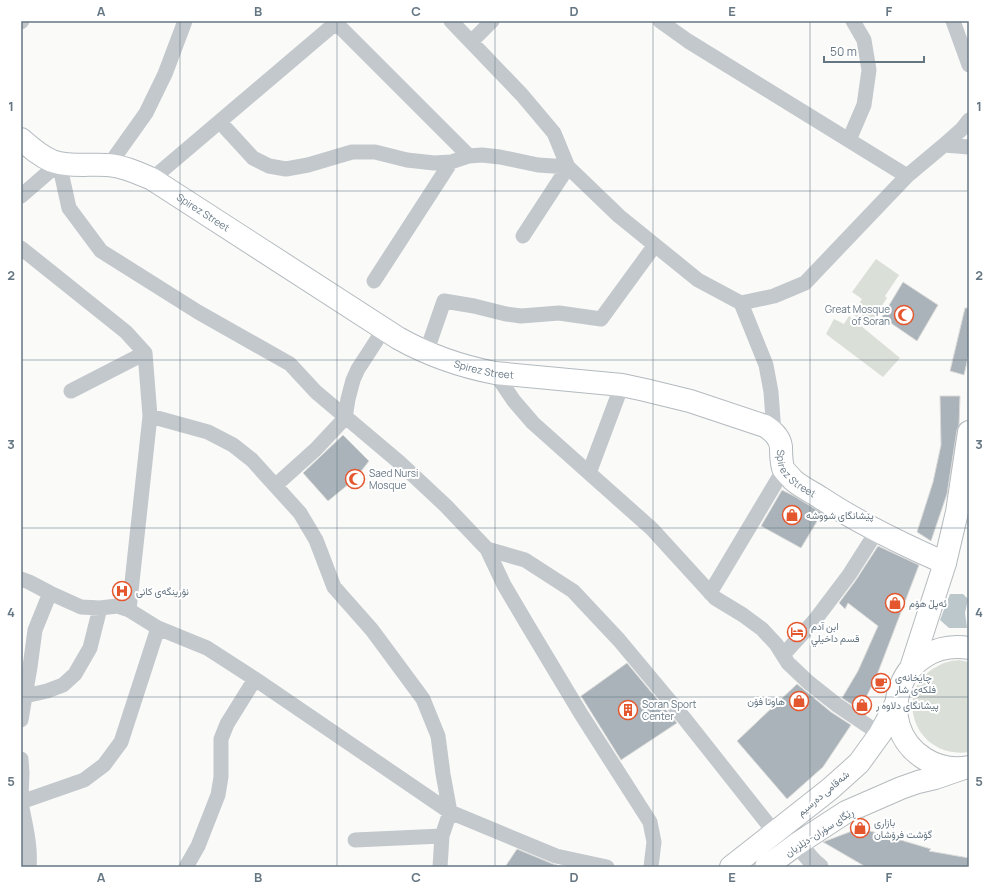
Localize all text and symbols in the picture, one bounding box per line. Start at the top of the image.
text: A [97,2,106,20]
text: B [254,2,262,20]
text: C [411,2,421,20]
text: D [569,2,579,20]
text: E [728,2,736,20]
text: F [886,2,893,20]
scale bar [824,38,924,64]
text: 50 m [830,43,857,60]
text: 1 [8,97,14,115]
text: 1 [976,97,982,115]
street label: Spirez Street [174,190,233,234]
text: 2 [7,266,15,284]
text: 2 [975,266,983,284]
place label: Great Mosque of Soran [825,302,890,328]
mosque icon: Great Mosque of Soran [893,304,915,326]
street label: Spirez Street [452,356,514,382]
text: 3 [7,435,15,453]
text: 3 [975,435,983,453]
street label: Spirez Street [774,449,819,500]
place label: Saed Nursi Mosque [369,466,418,492]
mosque icon: Saed Nursi Mosque [344,468,366,490]
shop icon: پێشانگای شووشە [781,504,803,526]
place label: پێشانگای شووشە [806,508,874,523]
hospital icon: نۆرینگەی کانی [111,580,133,602]
place label: نۆرینگەی کانی [136,584,189,598]
shop icon: ئەپڵ هۆم [884,592,906,614]
place label: ئەپڵ هۆم [909,596,947,611]
text: 4 [7,603,15,621]
text: 4 [975,603,983,621]
place label: ابن آدم قسم داخيلي [811,619,860,647]
hotel icon: ابن آدم قسم داخيلي [786,621,808,643]
place label: چایخانەی فلکەی شار [894,670,936,696]
cafe icon: چایخانەی فلکەی شار [870,672,892,694]
shop icon: هاوتا فۆن [788,690,810,712]
place label: هاوتا فۆن [747,694,785,708]
shop icon: پیشانگای دلاوه ر [851,694,873,716]
place label: Soran Sport Center [642,697,697,723]
place label: پیشانگای دلاوه ر [875,698,939,713]
building icon: Soran Sport Center [617,699,639,721]
street label: شەقامی دەرسیم [794,767,852,819]
text: 5 [7,772,15,790]
text: 5 [975,772,983,790]
street label: ڕێگای سۆران-دێلزیان [782,805,857,861]
place label: بازاڕی گۆشت فرۆشان [874,815,933,841]
shop icon: بازاڕی گۆشت فرۆشان [849,817,871,839]
text: A [97,868,106,886]
text: B [254,868,262,886]
text: C [411,868,421,886]
text: D [569,868,579,886]
text: E [728,868,736,886]
text: F [886,868,893,886]

